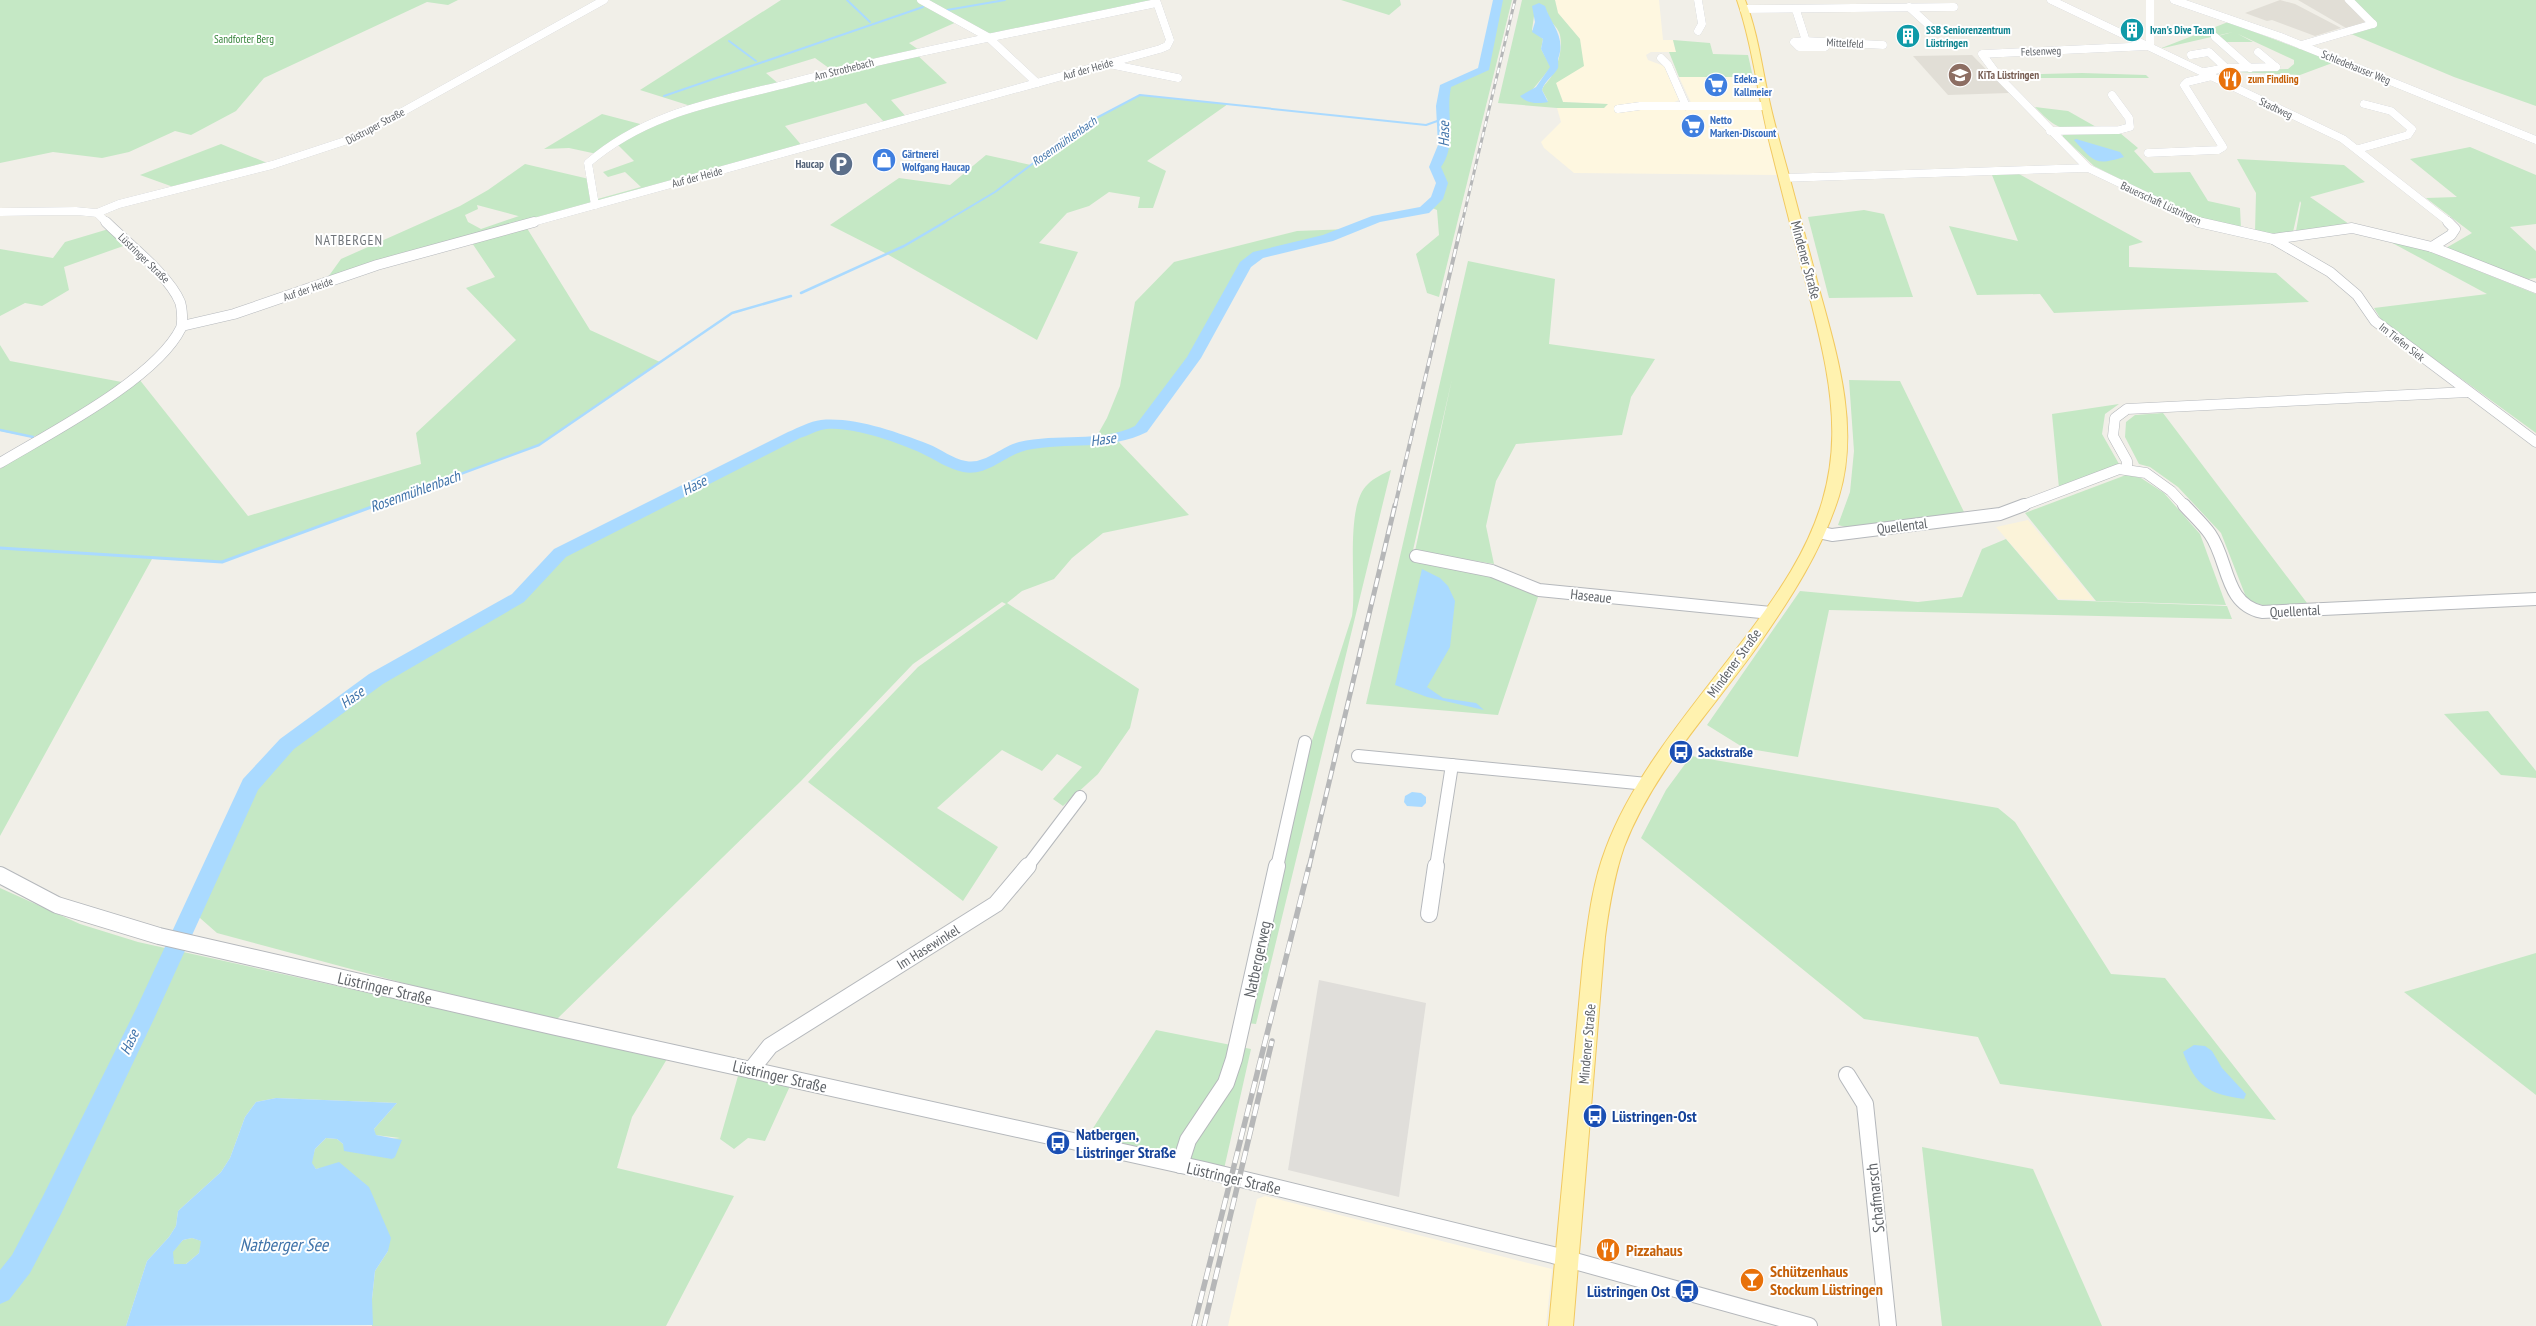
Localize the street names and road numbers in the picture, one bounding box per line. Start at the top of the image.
street label: Mittelfeld [1826,35,1864,51]
street label: Felsenweg [2021,43,2062,59]
street label: Schledehauser Weg [2319,47,2393,87]
street label: Am Strothebach [813,55,875,83]
street label: Auf der Heide [1061,55,1115,83]
street label: Stadtweg [2257,94,2295,122]
street label: Düstruper Straße [343,104,407,147]
street label: Auf der Heide [670,163,724,190]
street label: Bauerschaft Lüstringen [2118,178,2204,228]
street label: Mindener Straße [1787,219,1825,301]
street label: Lüstringer Straße [115,230,173,286]
street label: Auf der Heide [281,274,335,304]
street label: Im Tiefen Siek [2376,320,2428,365]
street label: Quellental [1876,514,1929,538]
street label: Haseaue [1570,585,1613,607]
street label: Quellental [2269,601,2322,621]
street label: Mindener Straße [1703,625,1765,701]
street label: Natbergerweg [1239,919,1275,999]
street label: Im Hasewinkel [893,920,963,973]
street label: Lüstringer Straße [336,967,434,1009]
street label: Mindener Straße [1575,1003,1599,1085]
street label: Lüstringer Straße [731,1055,829,1097]
street label: Lüstringer Straße [1185,1157,1283,1199]
street label: Schafmarsch [1861,1162,1889,1234]

